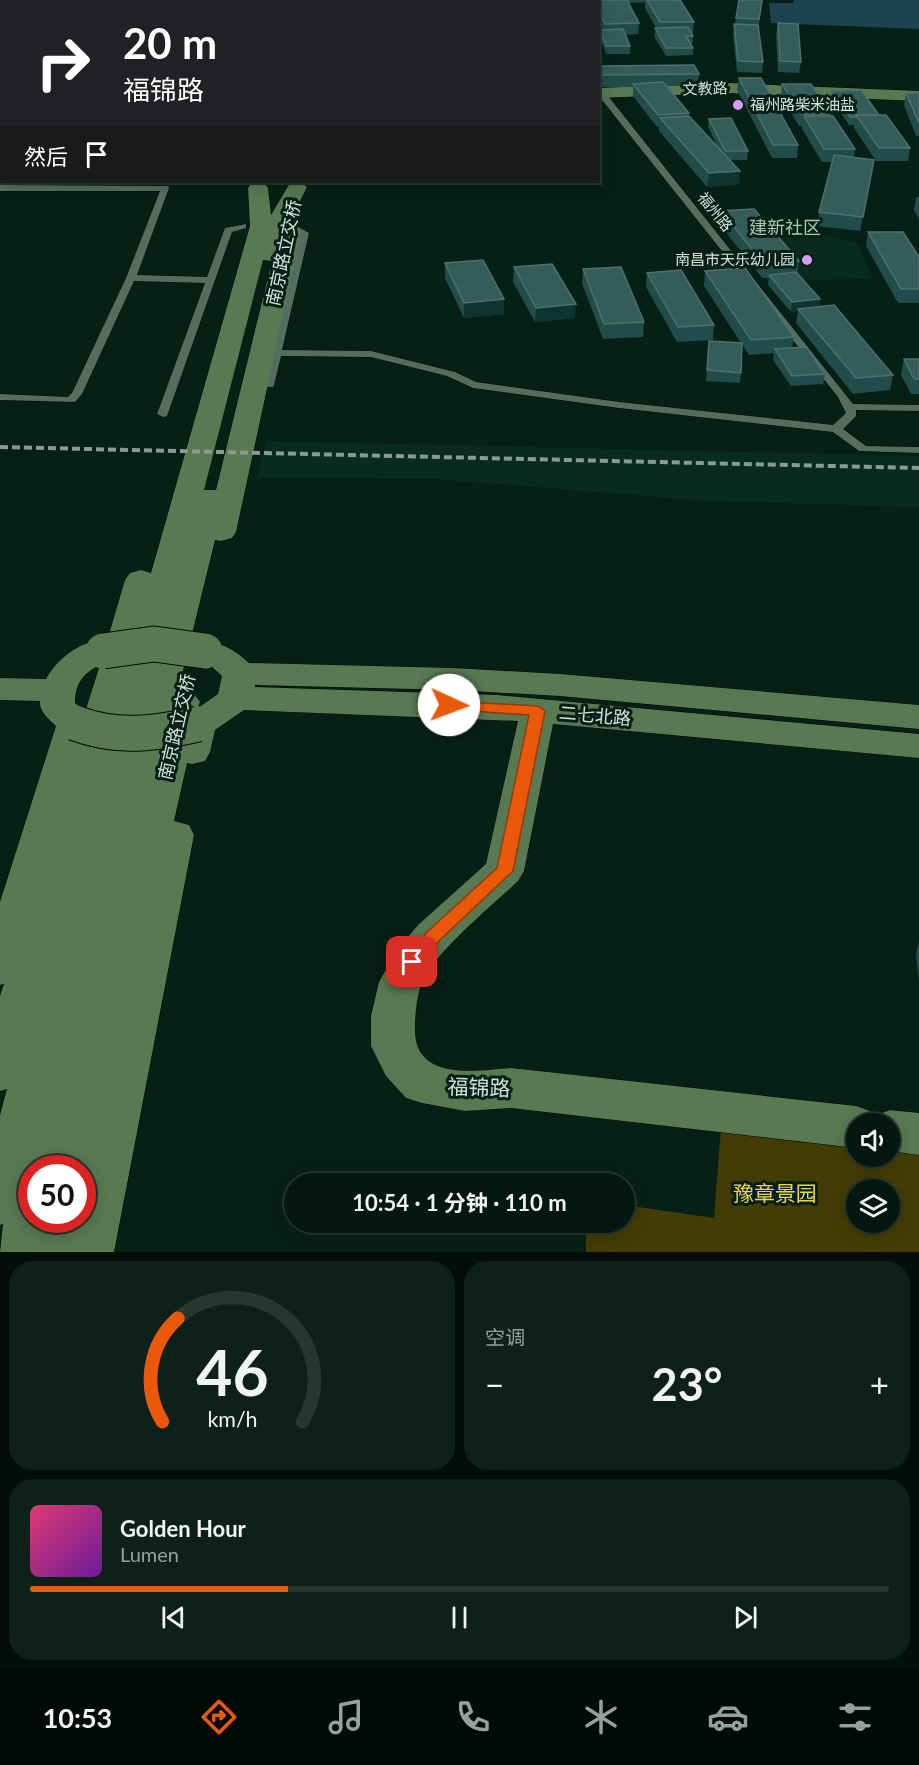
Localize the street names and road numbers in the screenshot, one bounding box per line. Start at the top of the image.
street label: 文教路 [682,78,728,98]
street label: 福州路 [695,188,737,235]
street label: 南京路立交桥 [261,198,305,308]
street label: 南京路立交桥 [153,672,199,782]
street label: 二七北路 [558,701,632,729]
street label: 福锦路 [447,1073,511,1100]

